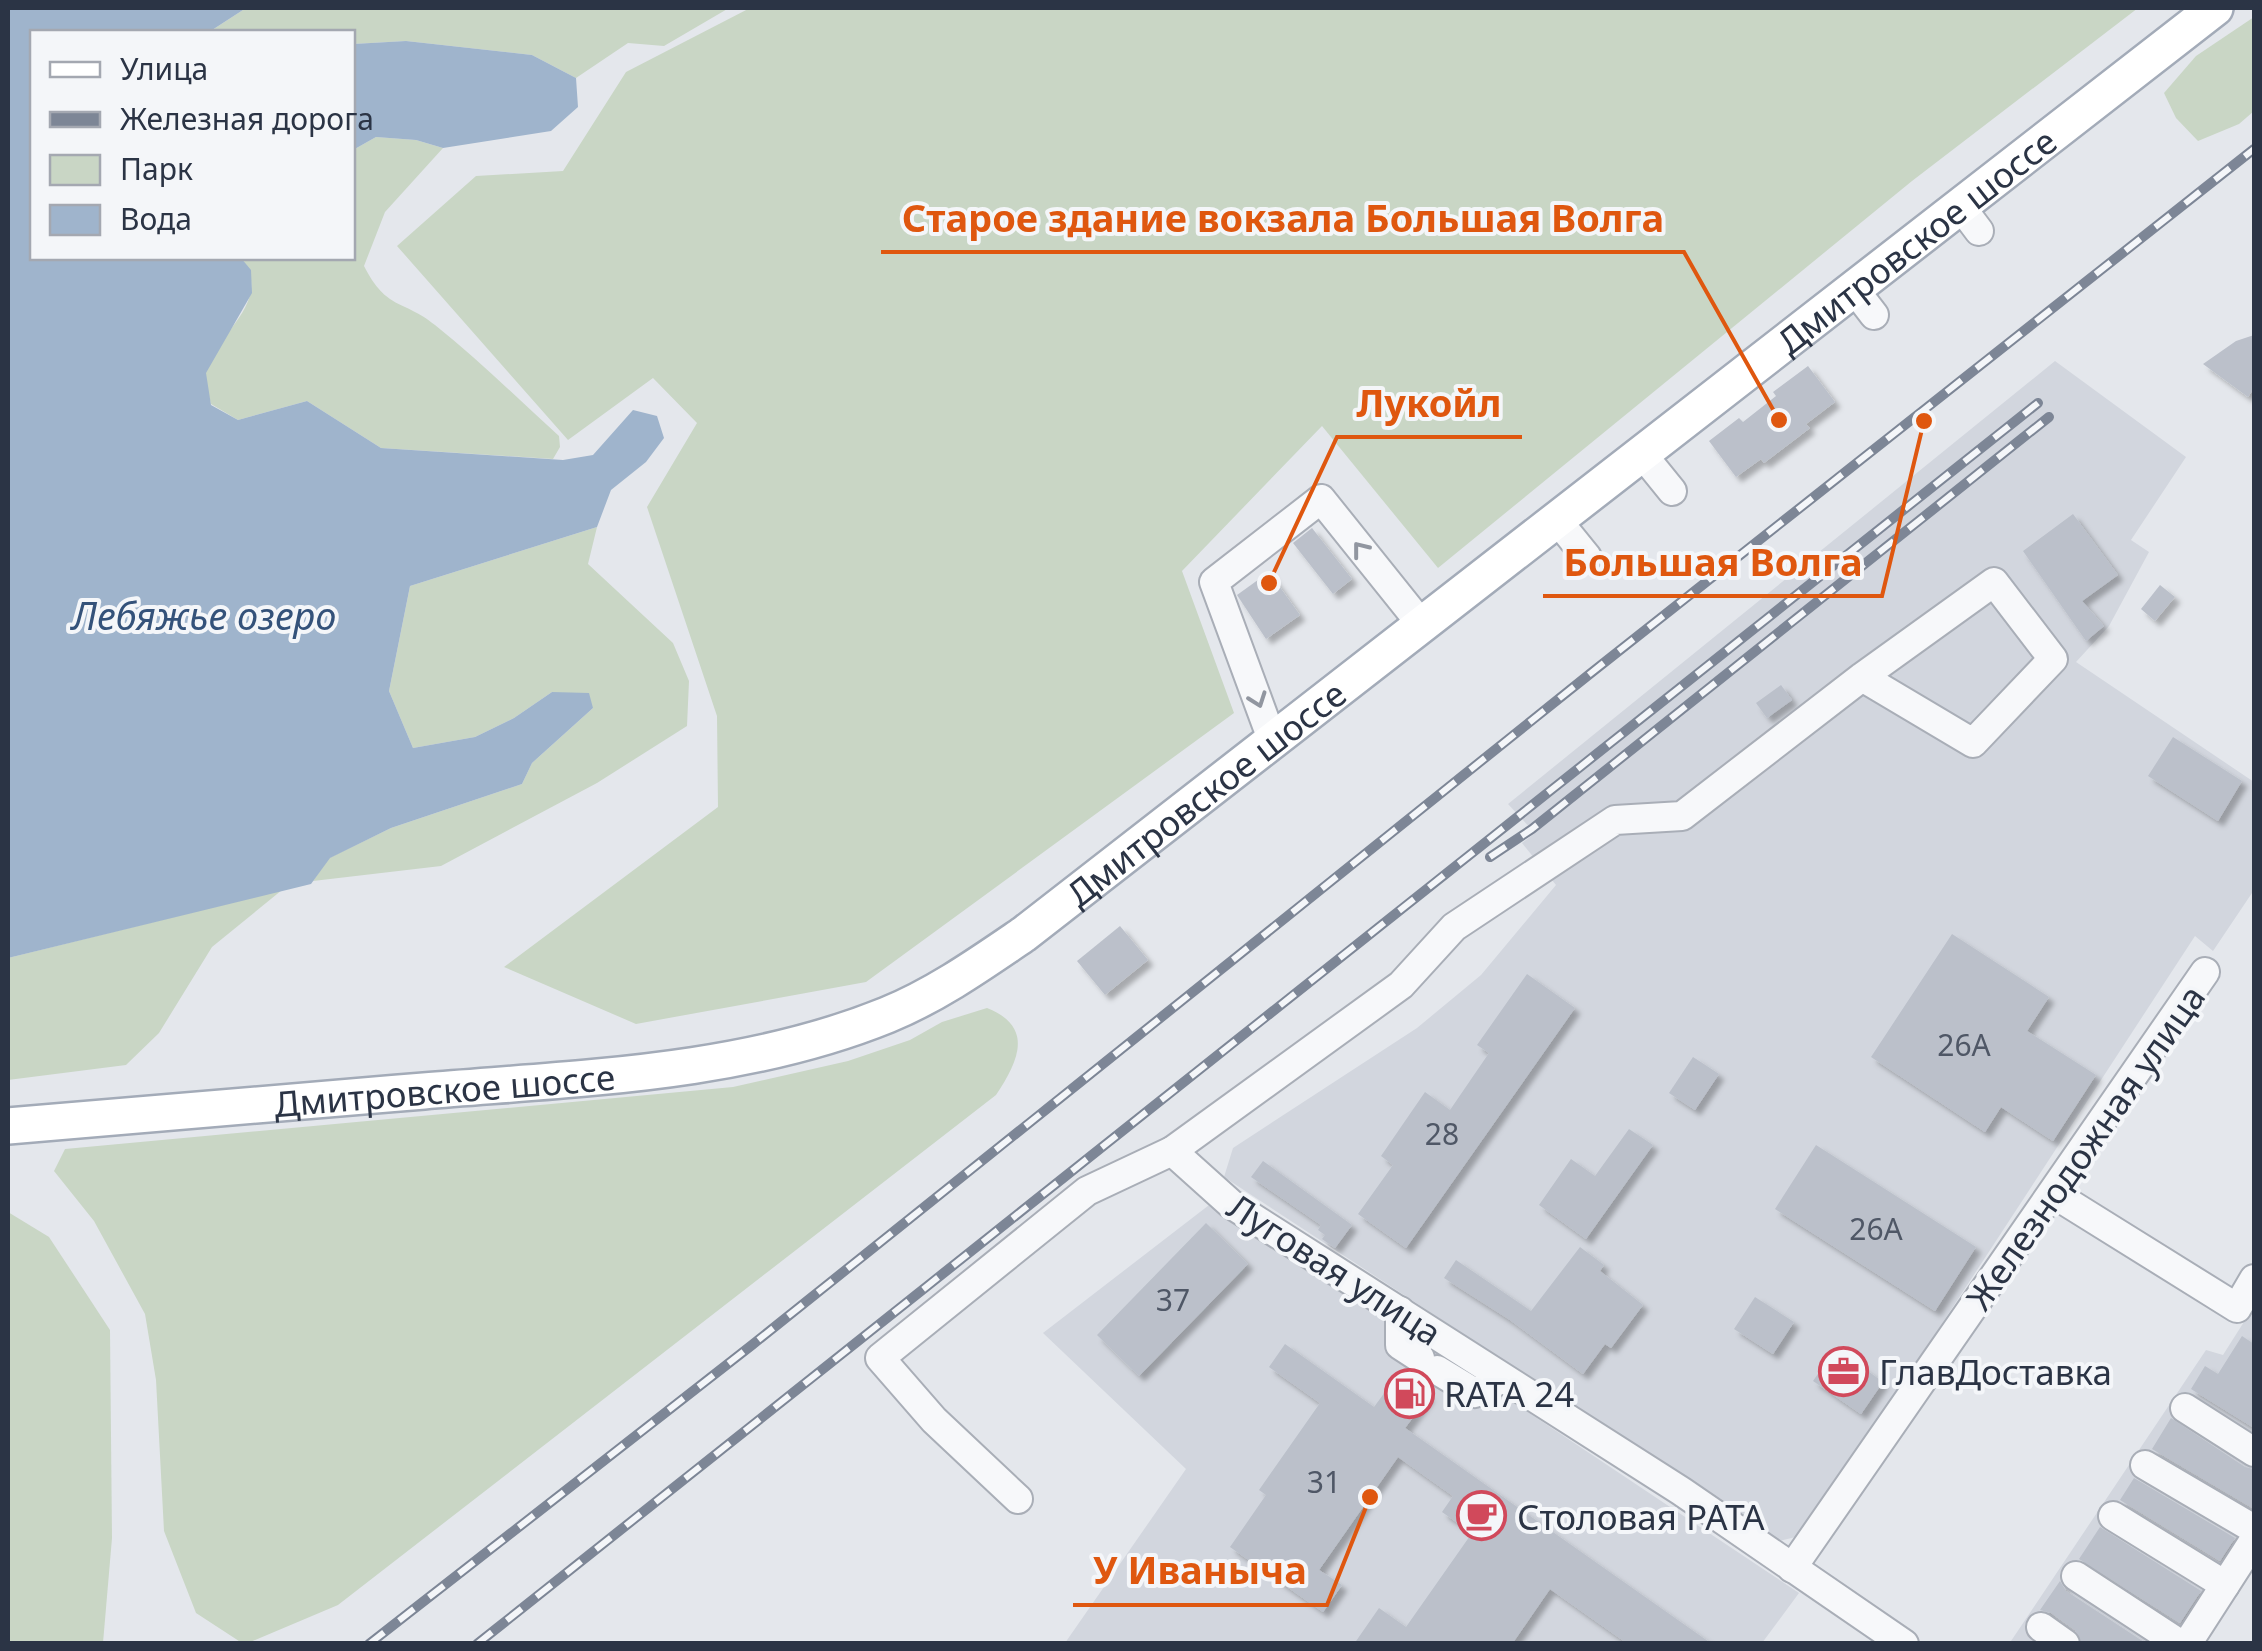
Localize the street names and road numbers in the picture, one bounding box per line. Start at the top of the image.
street label: Дмитровское шоссе [1767,117,2065,364]
street label: Дмитровское шоссе [1056,669,1355,916]
street label: Железнодожная улица [1955,975,2215,1319]
street label: Дмитровское шоссе [272,1052,617,1127]
street label: Луговая улица [1219,1182,1451,1356]

